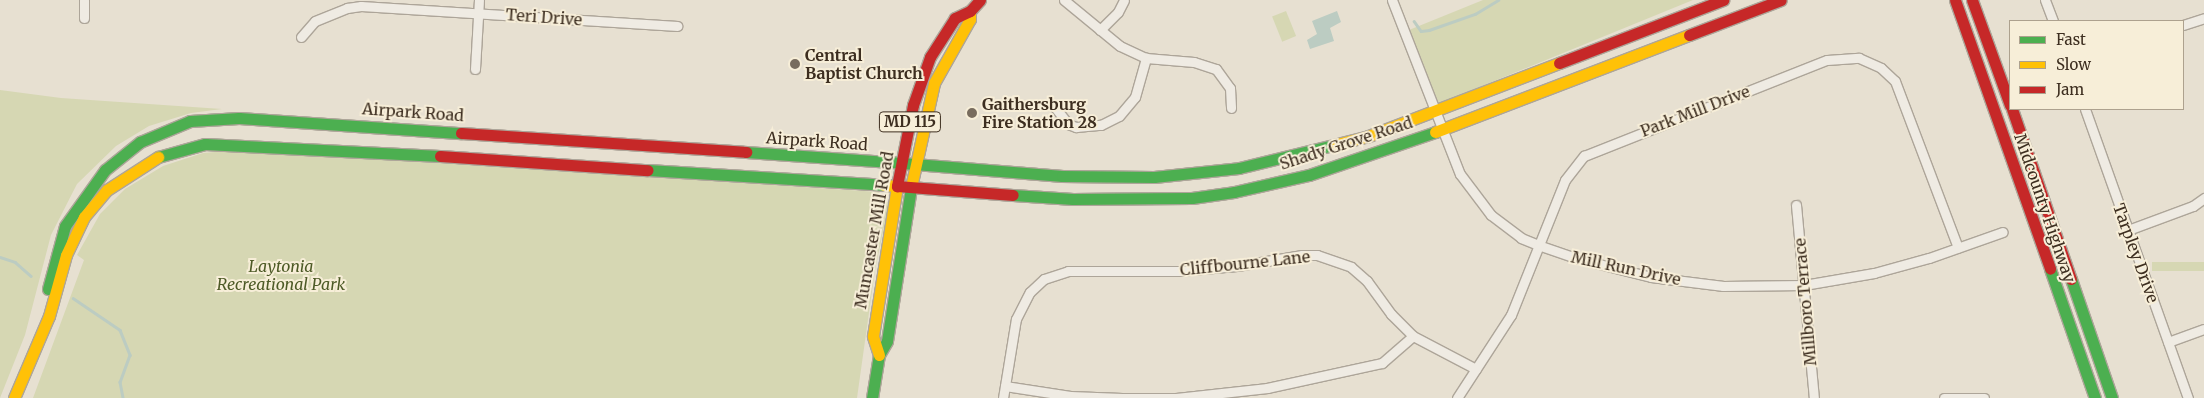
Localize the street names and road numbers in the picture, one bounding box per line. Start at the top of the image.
street label: Teri Drive [505,5,583,29]
street label: Park Mill Drive [1638,81,1752,141]
street label: Airpark Road [361,99,465,125]
road number: MD 115 [879,110,941,134]
street label: Shady Grove Road [1277,112,1415,174]
street label: Airpark Road [765,128,869,154]
street label: Midcounty Highway [2010,131,2080,285]
street label: Muncaster Mill Road [851,150,897,310]
street label: Tarpley Drive [2109,201,2163,305]
street label: Millboro Terrace [1790,237,1820,367]
street label: Cliffbourne Lane [1179,247,1311,279]
street label: Mill Run Drive [1569,247,1683,289]

